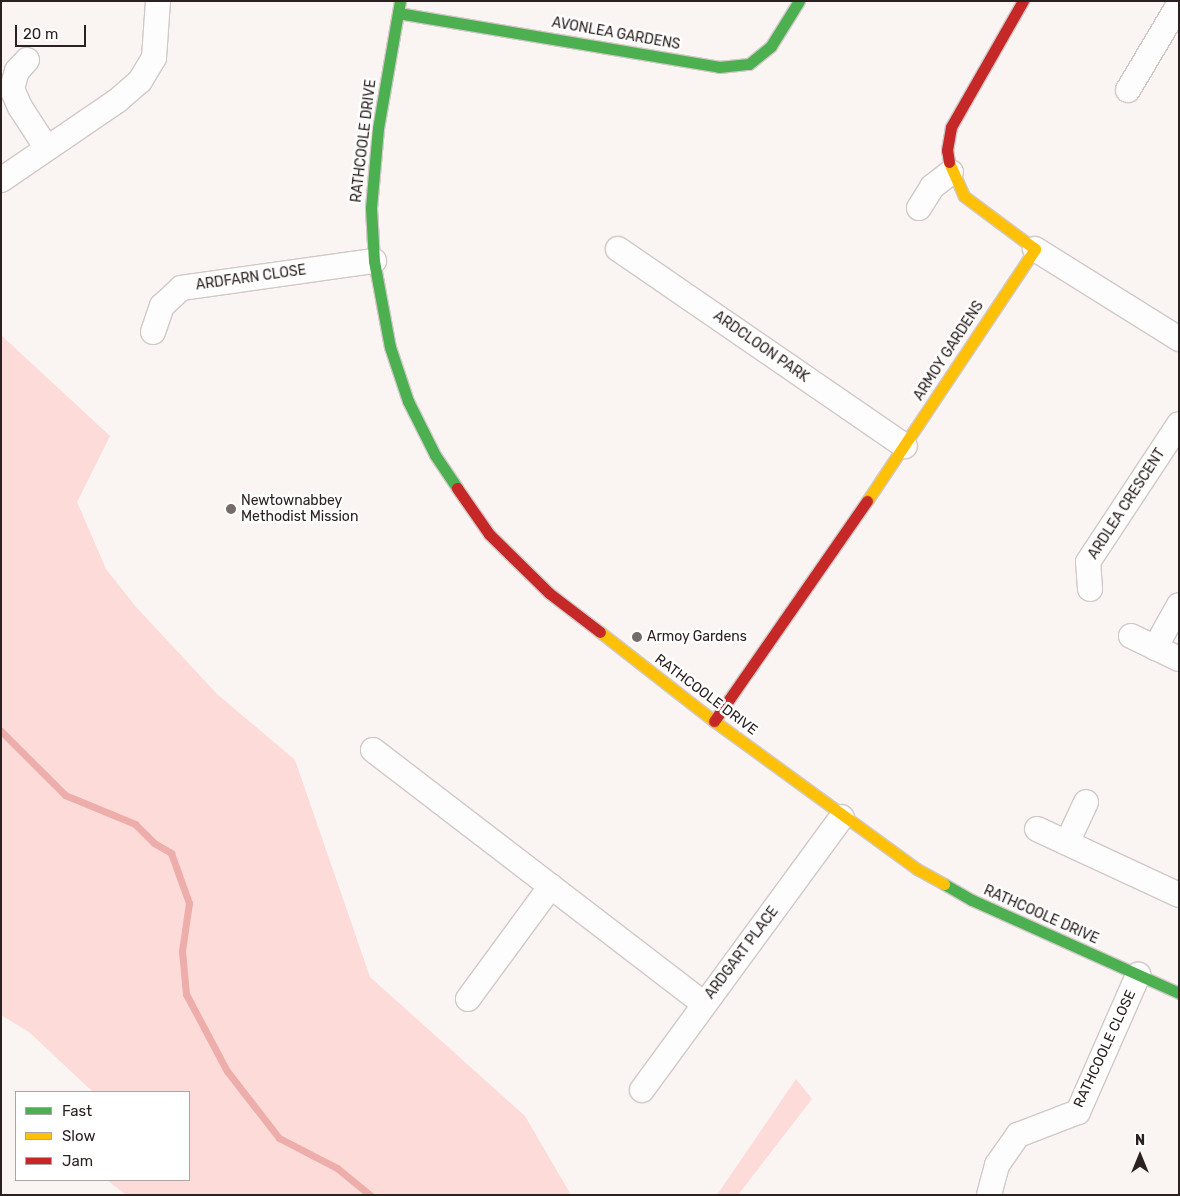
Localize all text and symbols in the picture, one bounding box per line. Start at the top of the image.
street label: AVONLEA GARDENS [550,14,682,54]
scale bar [18,15,89,47]
text: 20 m [23,25,58,43]
street label: RATHCOOLE DRIVE [348,78,380,204]
street label: ARDFARN CLOSE [195,262,307,294]
street label: ARMOY GARDENS [910,298,988,404]
street label: ARDCLOON PARK [710,308,812,386]
street label: ARDLEA CRESCENT [1085,445,1169,563]
place label: Newtownabbey Methodist Mission [241,493,358,526]
marker: Newtownabbey Methodist Mission [225,503,237,515]
place label: Armoy Gardens [647,629,747,645]
marker: Armoy Gardens [631,631,643,643]
street label: RATHCOOLE DRIVE [651,651,761,739]
street label: RATHCOOLE DRIVE [981,882,1101,948]
street label: ARDGART PLACE [702,903,782,1003]
street label: RATHCOOLE CLOSE [1070,988,1140,1110]
legend [15,1091,190,1181]
text: Fast [62,1102,92,1120]
text: Slow [62,1127,95,1145]
north arrow [1115,1131,1165,1181]
text: N [1135,1132,1145,1149]
text: Jam [62,1152,93,1170]

